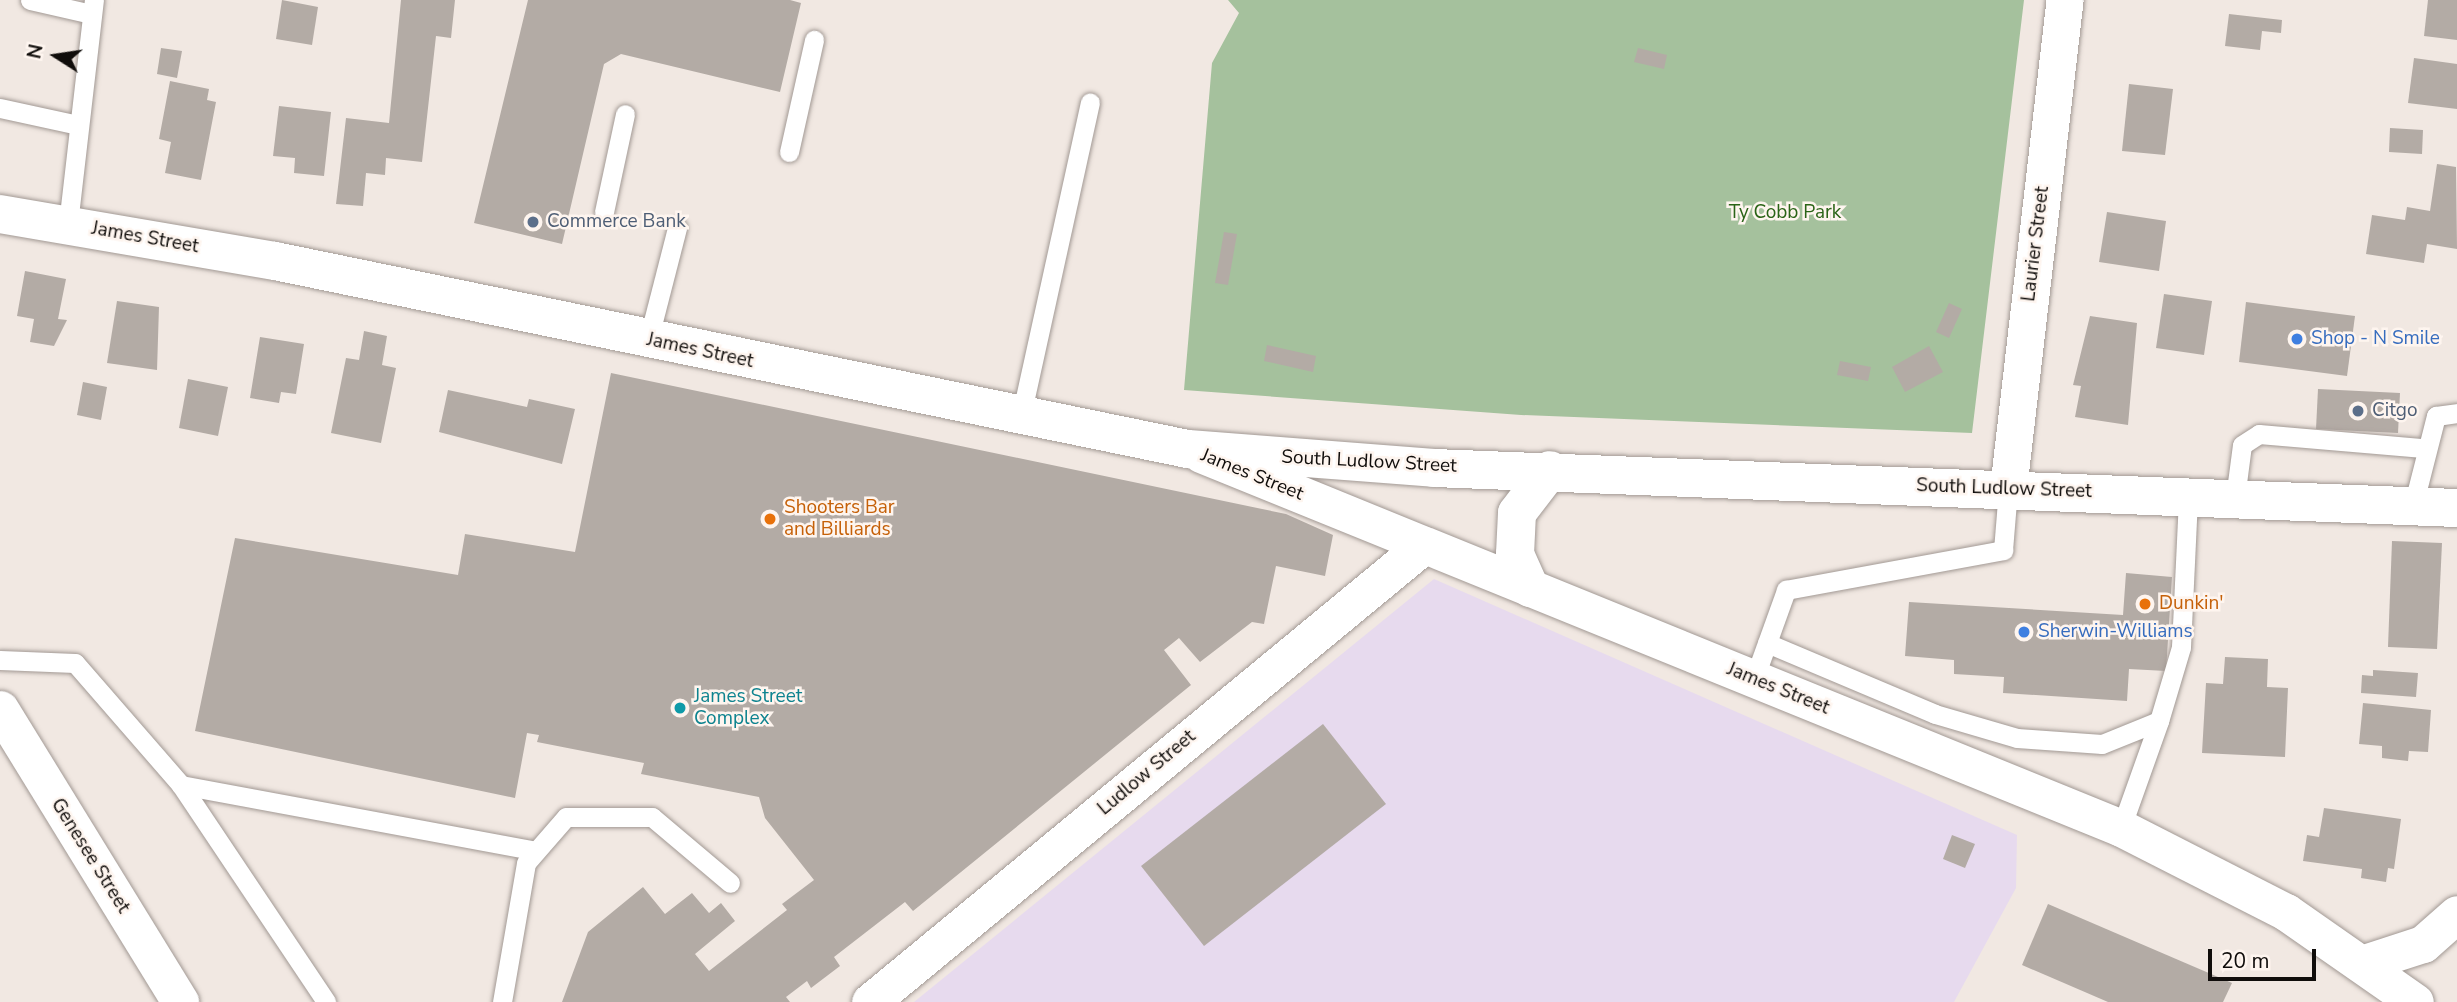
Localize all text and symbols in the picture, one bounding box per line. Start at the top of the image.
north arrow [21,21,91,91]
text: N [21,42,50,61]
street label: Laurier Street [2018,185,2054,303]
park label: Ty Cobb Park [1729,202,1841,224]
place label: Commerce Bank [547,211,686,233]
marker: Commerce Bank [525,214,541,230]
street label: James Street [90,217,200,259]
place label: Shop - N Smile [2311,328,2440,350]
street label: James Street [645,329,755,373]
marker: Shop - N Smile [2289,331,2305,347]
place label: Citgo [2372,400,2417,422]
marker: Citgo [2350,403,2366,419]
street label: James Street [1197,444,1307,506]
street label: South Ludlow Street [1281,446,1457,478]
street label: South Ludlow Street [1916,475,2092,503]
place label: Shooters Bar and Billiards [784,497,895,541]
marker: Shooters Bar and Billiards [762,511,778,527]
place label: Dunkin' [2159,593,2223,615]
marker: Dunkin' [2137,596,2153,612]
place label: Sherwin-Williams [2038,621,2193,643]
marker: Sherwin-Williams [2016,624,2032,640]
street label: James Street [1723,658,1833,720]
place label: James Street Complex [694,686,802,730]
marker: James Street Complex [672,700,688,716]
street label: Ludlow Street [1094,726,1200,820]
street label: Genesee Street [46,794,134,918]
scale bar [2212,936,2320,980]
text: 20 m [2221,947,2270,975]

